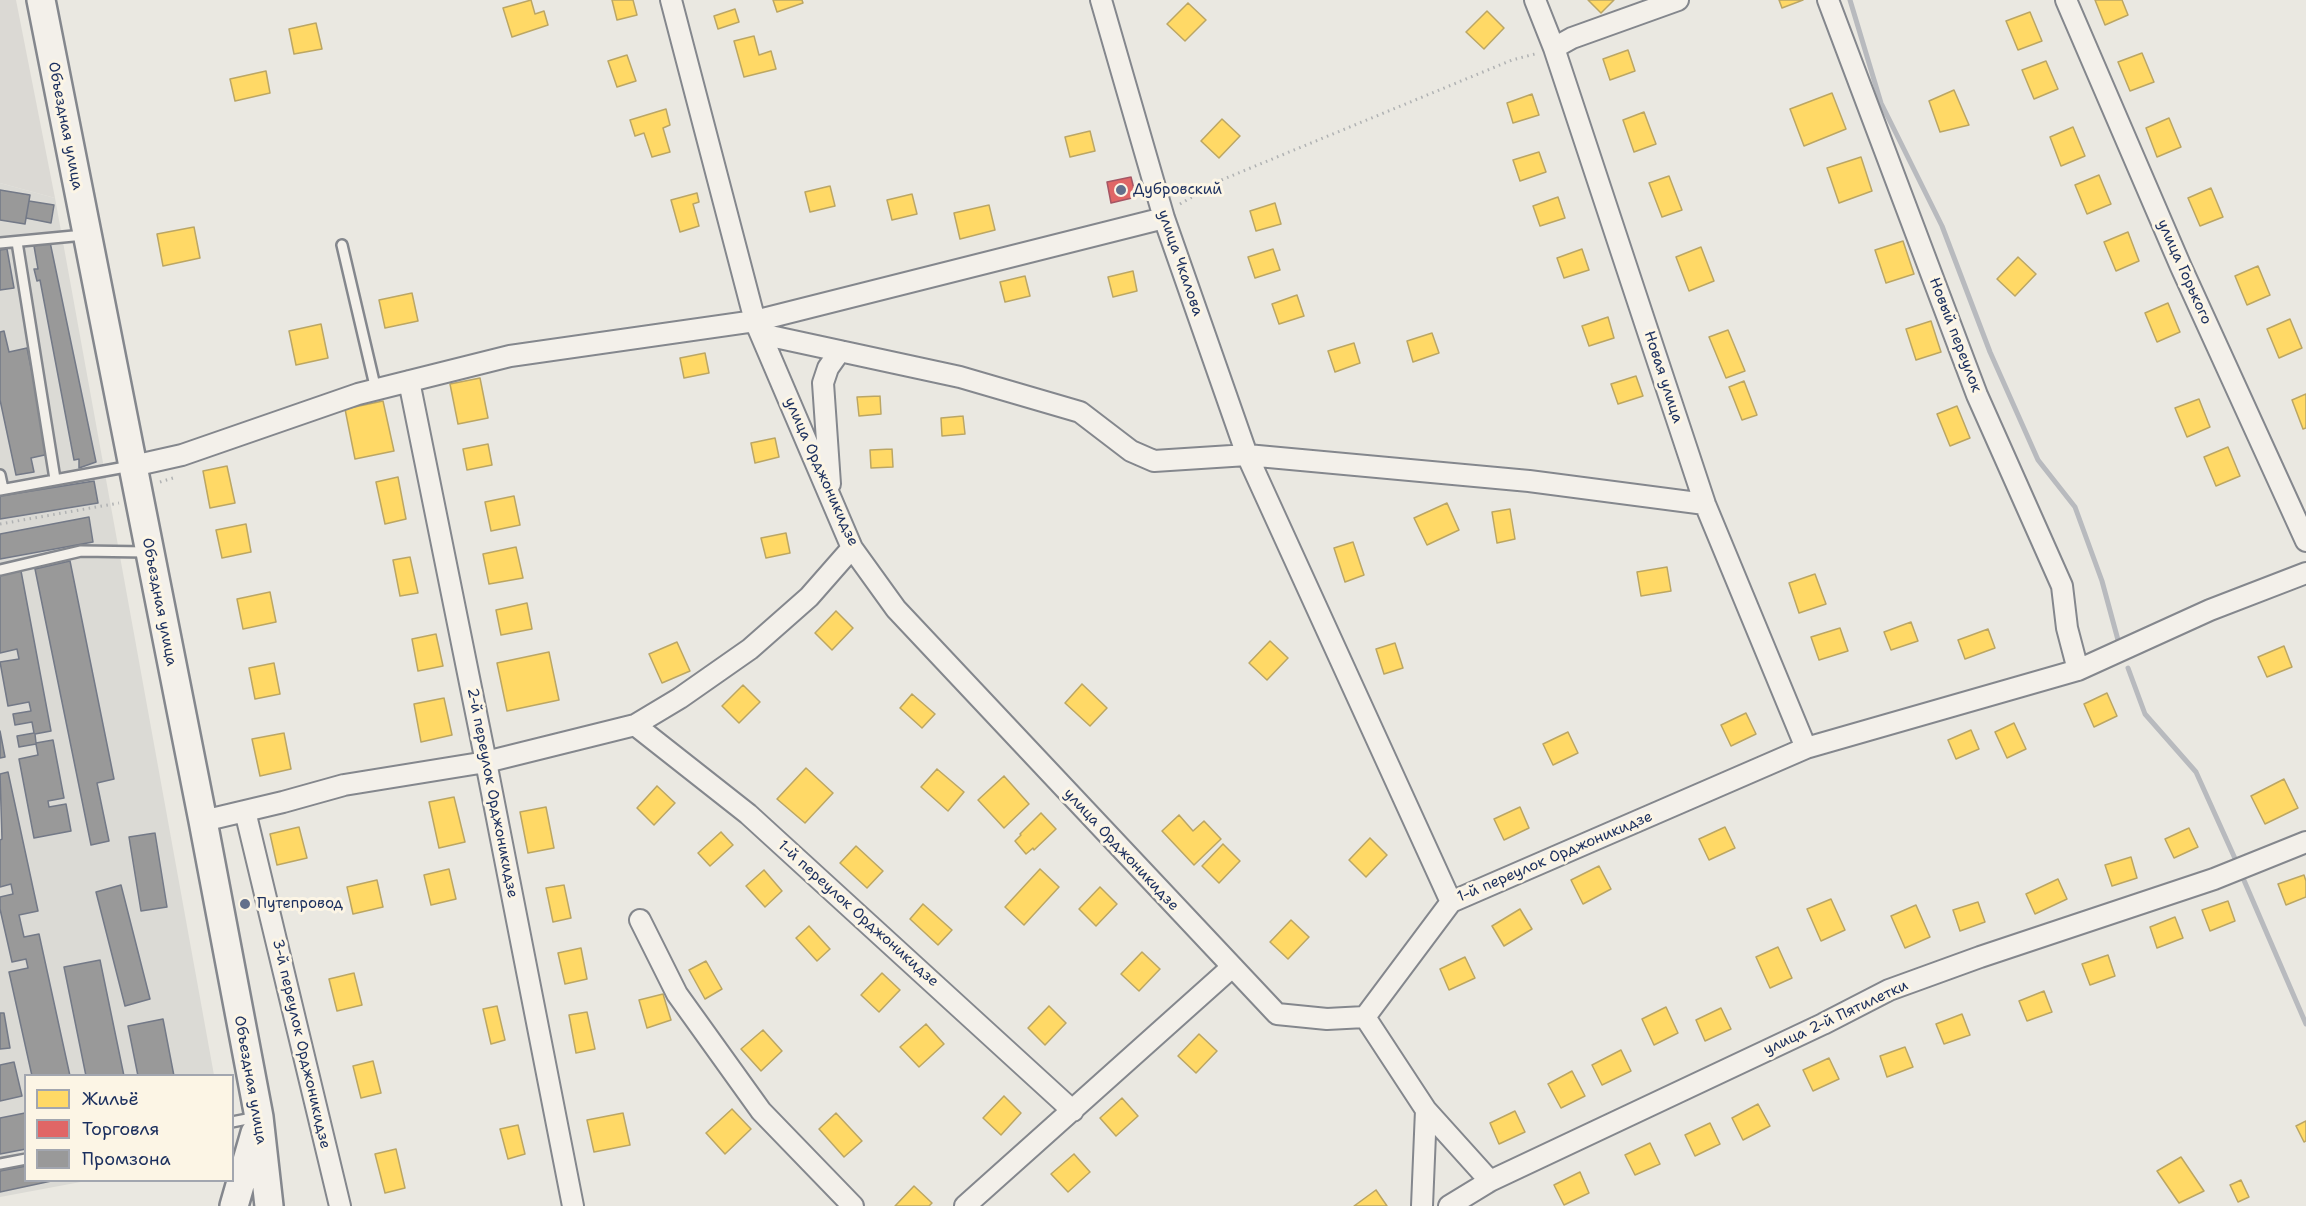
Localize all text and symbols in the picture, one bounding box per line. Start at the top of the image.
street label: Объездная улица [44,60,86,192]
place label: Дубровский [1133,181,1222,199]
marker: Дубровский [1114,183,1128,197]
street label: улица Чкалова [1153,208,1207,318]
street label: улица Горького [2153,217,2215,327]
street label: Новый переулок [1925,275,1985,395]
street label: Новая улица [1640,329,1686,425]
street label: улица Орджоникидзе [780,395,862,549]
street label: Объездная улица [138,536,180,668]
street label: 2-й переулок Орджоникидзе [463,686,521,900]
street label: улица Орджоникидзе [1060,785,1182,915]
street label: 1-й переулок Орджоникидзе [1455,808,1655,906]
street label: 1-й переулок Орджоникидзе [774,837,942,991]
place label: Путепровод [257,895,343,913]
marker: Путепровод [238,897,252,911]
street label: 3-й переулок Орджоникидзе [268,937,334,1151]
street label: улица 2-й Пятилетки [1761,977,1911,1059]
street label: Объездная улица [230,1014,270,1146]
legend [24,1074,234,1182]
text: Жильё [82,1087,139,1111]
text: Торговля [82,1117,160,1141]
text: Промзона [82,1147,171,1171]

